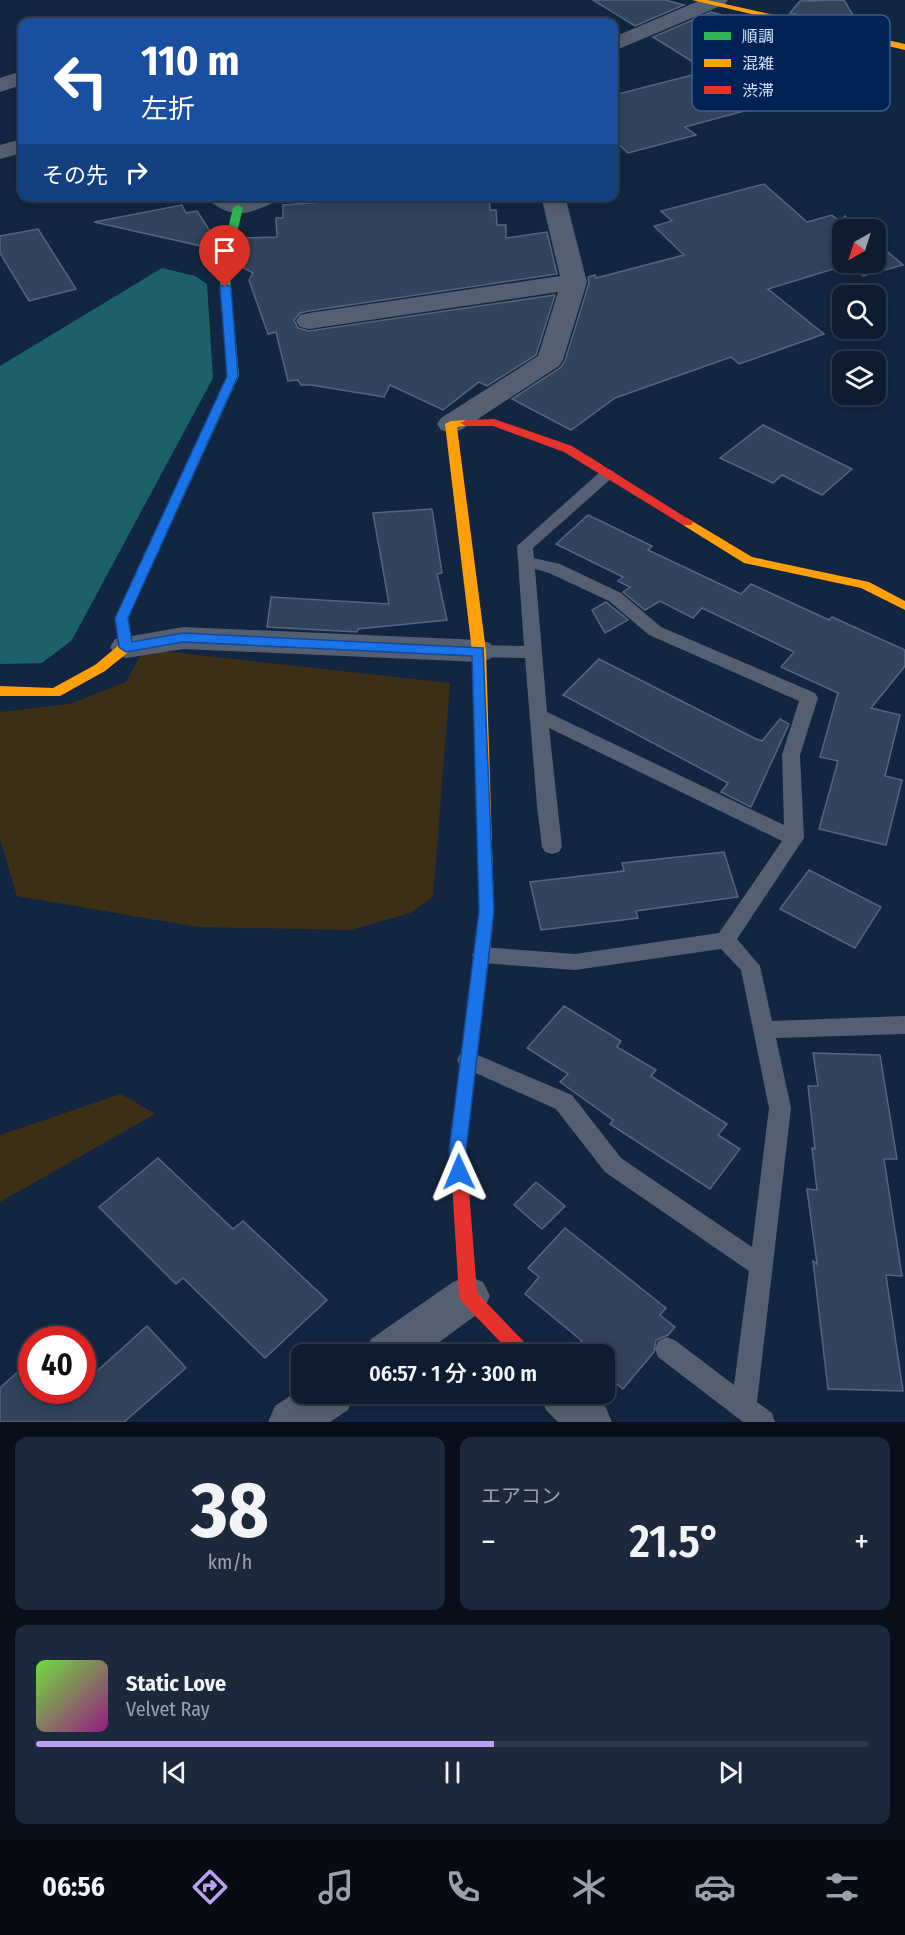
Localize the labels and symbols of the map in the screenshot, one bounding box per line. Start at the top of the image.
legend [692,15,890,111]
text: 順調 [742,27,774,46]
text: 混雑 [742,54,774,73]
text: 渋滞 [742,81,774,100]
north arrow [832,219,886,273]
pin [199,225,250,287]
position arrow [427,1140,491,1204]
speed limit sign: 40 [18,1326,96,1404]

